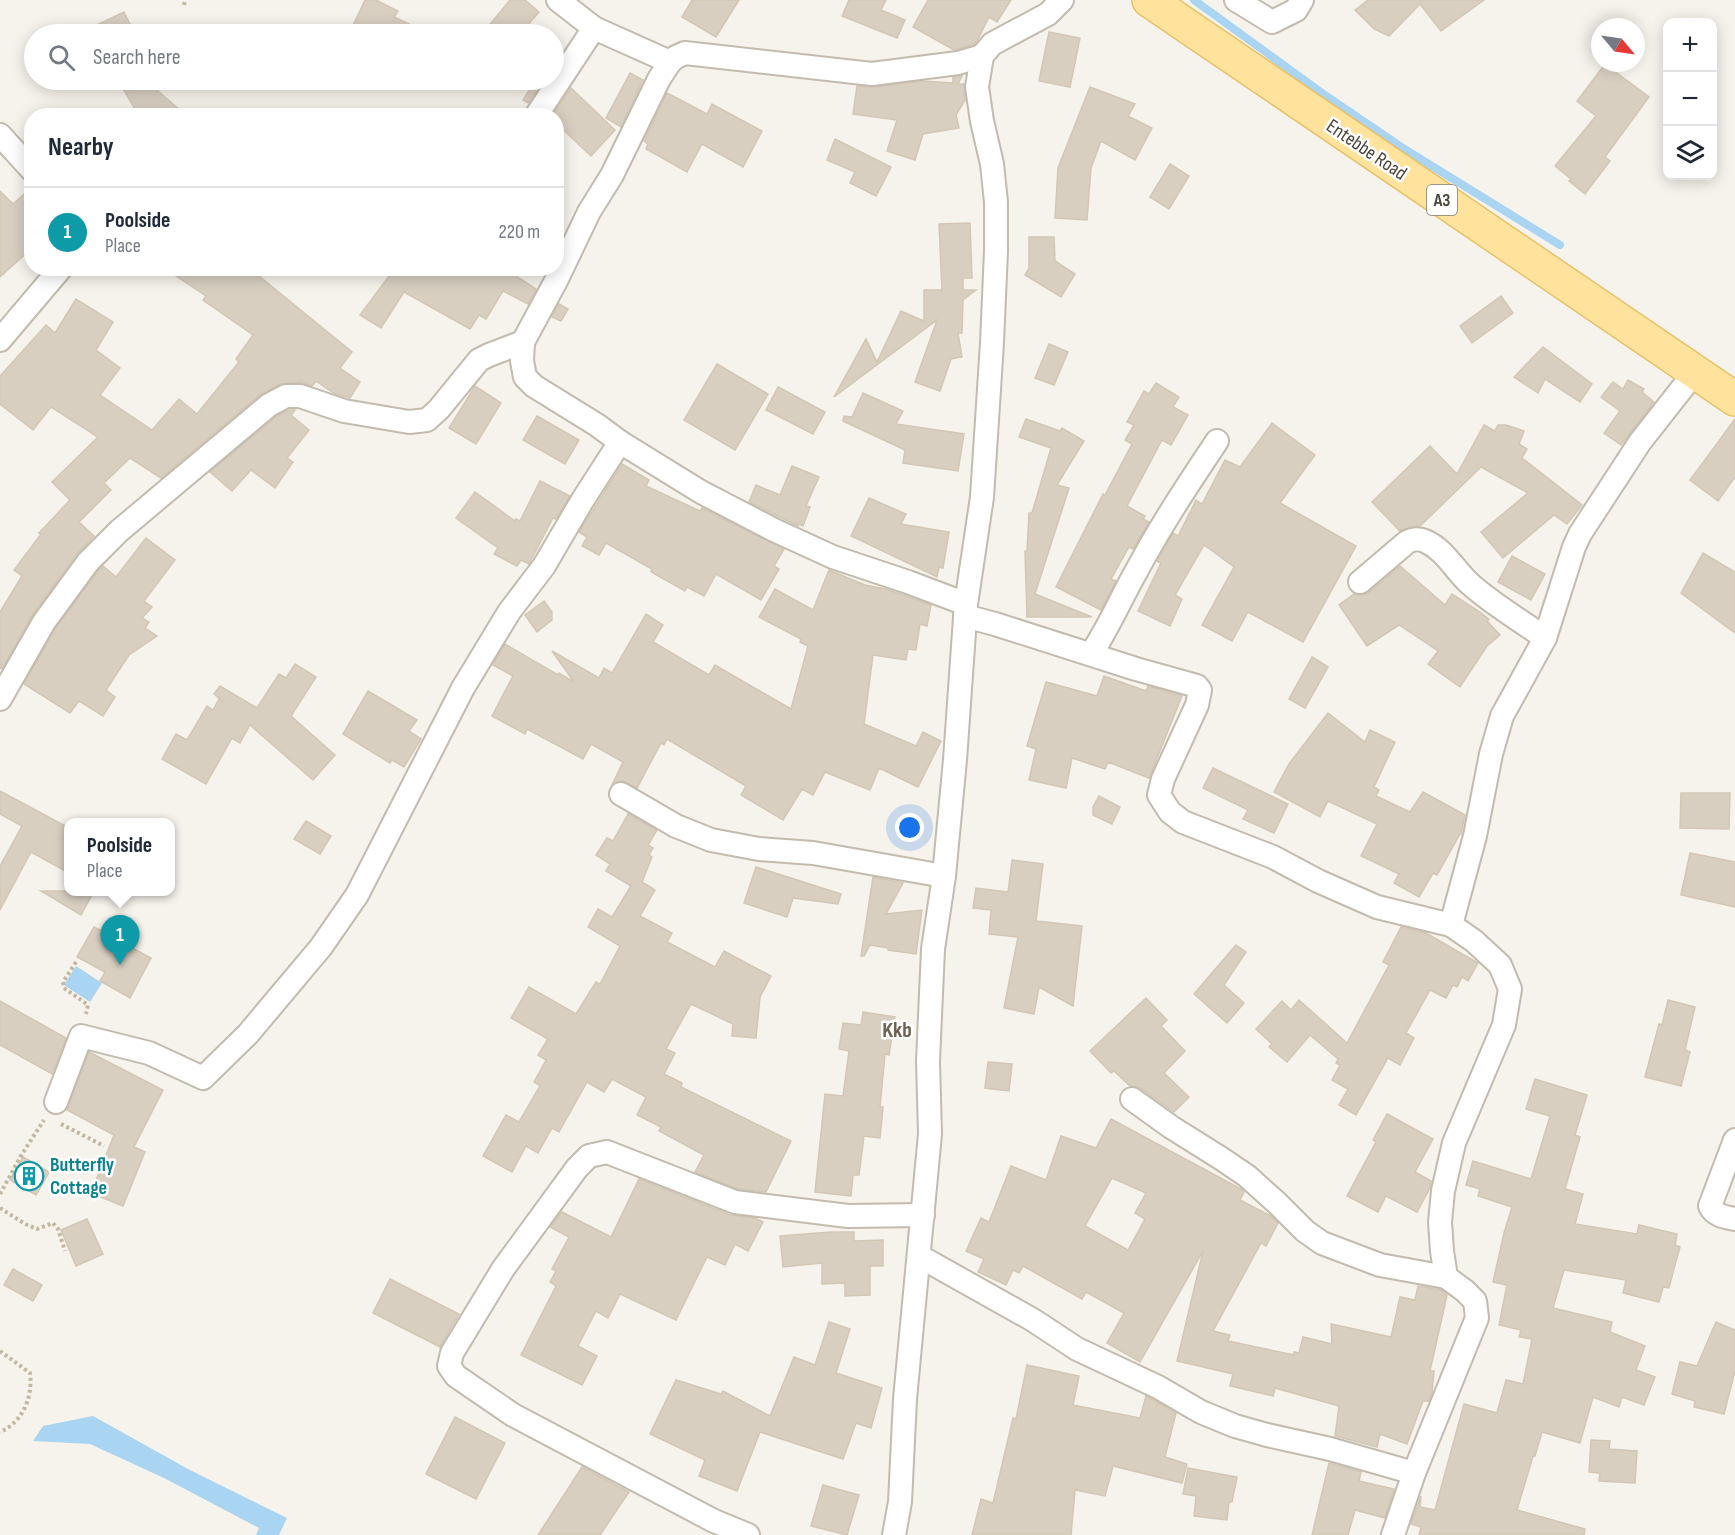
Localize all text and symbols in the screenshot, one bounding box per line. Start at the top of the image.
north arrow [1591,18,1645,72]
map controls [1663,18,1717,180]
button: + [1663,18,1717,72]
search box [24,24,564,90]
icon: search [45,41,78,74]
text: Search here [93,44,180,71]
button: − [1663,72,1717,126]
street label: Entebbe Road [1322,114,1411,186]
button: layers [1663,126,1717,180]
text: Nearby [48,132,114,163]
road number: A3 [1427,185,1457,215]
text: Poolside [105,207,171,234]
text: 1 [64,220,71,244]
text: 220 m [499,220,540,244]
text: Place [105,234,141,258]
your location [895,813,924,842]
popup [64,818,175,896]
text: Poolside [87,832,152,859]
text: Place [87,859,123,883]
pin: 1 [100,916,140,965]
district label: Kkb [882,1017,912,1044]
place label: Butterfly Cottage [50,1153,115,1200]
building icon: Butterfly Cottage [13,1160,45,1192]

